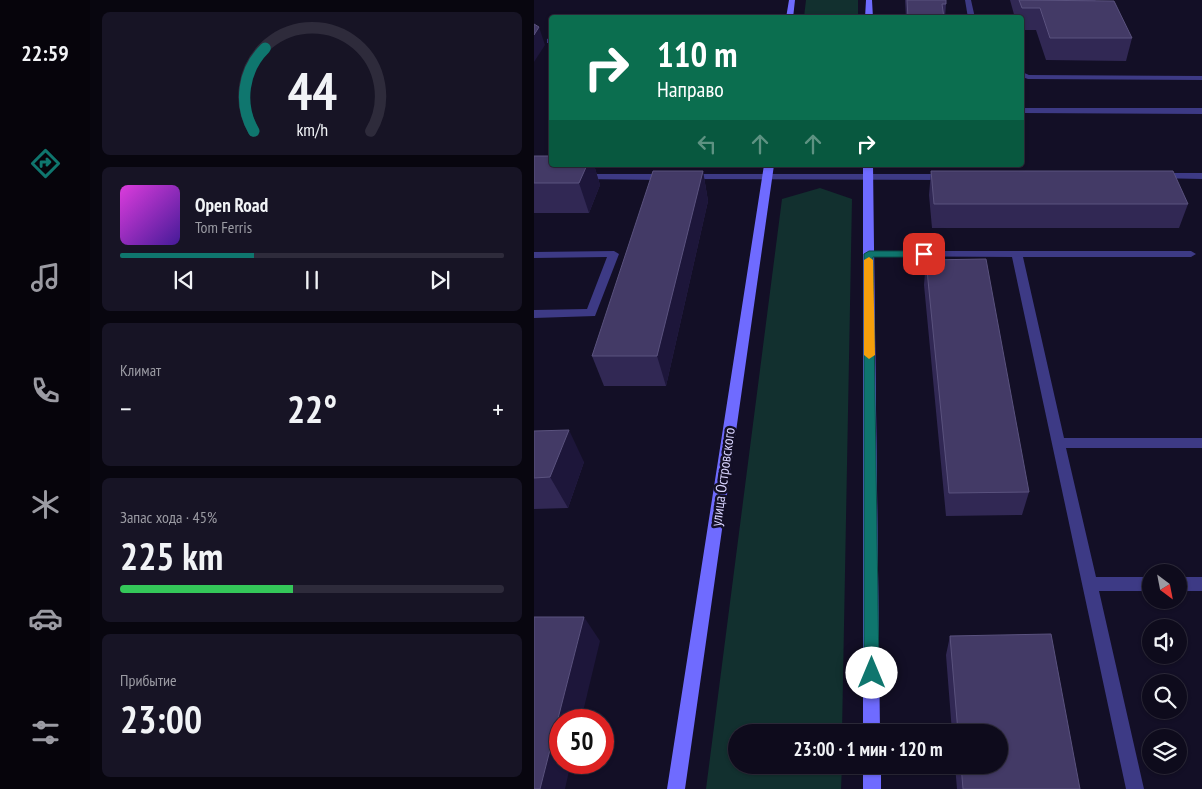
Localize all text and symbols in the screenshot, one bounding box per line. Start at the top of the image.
text: 110 m [657,31,738,77]
icon: right [574,35,639,100]
text: 22:59 [21,39,69,67]
text: 44 [287,57,337,124]
text: Направо [657,75,724,103]
text: km/h [296,118,328,141]
icon: left [693,130,721,158]
icon: ahead [746,130,774,158]
icon: ahead [799,130,827,158]
icon: right [852,130,880,158]
icon: directions [28,146,63,181]
text: Open Road [195,193,268,217]
text: Tom Ferris [195,217,252,237]
pin [903,233,945,275]
icon: arrive [910,240,938,268]
icon: music [28,260,63,295]
icon: previous [170,266,198,294]
icon: pause [298,266,326,294]
icon: next [426,266,454,294]
text: Климат [120,360,161,380]
icon: phone [28,373,63,408]
text: 22° [287,384,337,433]
text: − [120,390,132,427]
text: + [492,390,504,427]
street label: улица Островского [706,426,739,528]
icon: climate [28,487,63,522]
text: Запас хода · 45% [120,507,217,527]
text: 225 km [120,531,223,580]
north arrow [1142,564,1186,609]
map controls [1142,564,1187,774]
icon: car [28,601,63,636]
button: sound [1142,619,1187,664]
position arrow [845,646,897,698]
text: Прибытие [120,670,177,690]
button: search [1142,674,1187,719]
text: 23:00 [120,694,202,743]
speed limit sign: 50 [549,709,614,774]
icon: filters [28,715,63,750]
button: layers [1142,729,1187,774]
text: 23:00 · 1 мин · 120 m [794,737,942,761]

